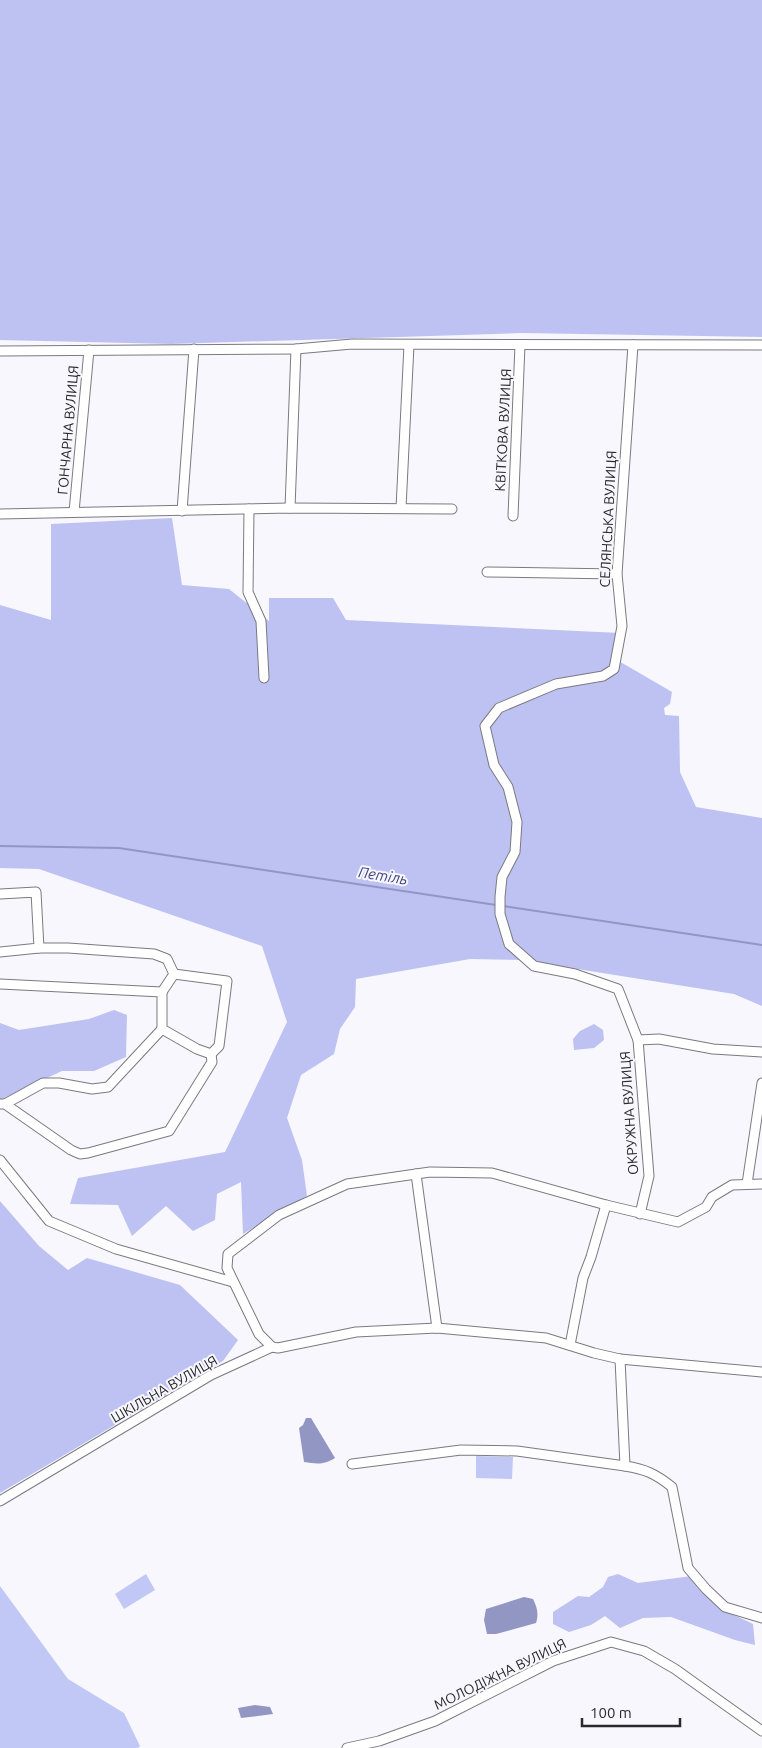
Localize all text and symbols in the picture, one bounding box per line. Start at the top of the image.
street label: ГОНЧАРНА ВУЛИЦЯ [54,365,82,495]
street label: КВІТКОВА ВУЛИЦЯ [492,368,514,492]
street label: СЕЛЯНСЬКА ВУЛИЦЯ [596,450,620,588]
water label: Петіль [357,863,409,888]
street label: ОКРУЖНА ВУЛИЦЯ [617,1051,641,1175]
street label: ШКІЛЬНА ВУЛИЦЯ [108,1352,220,1426]
street label: МОЛОДІЖНА ВУЛИЦЯ [431,1635,569,1713]
scale bar [582,1696,680,1728]
text: 100 m [590,1704,632,1721]

